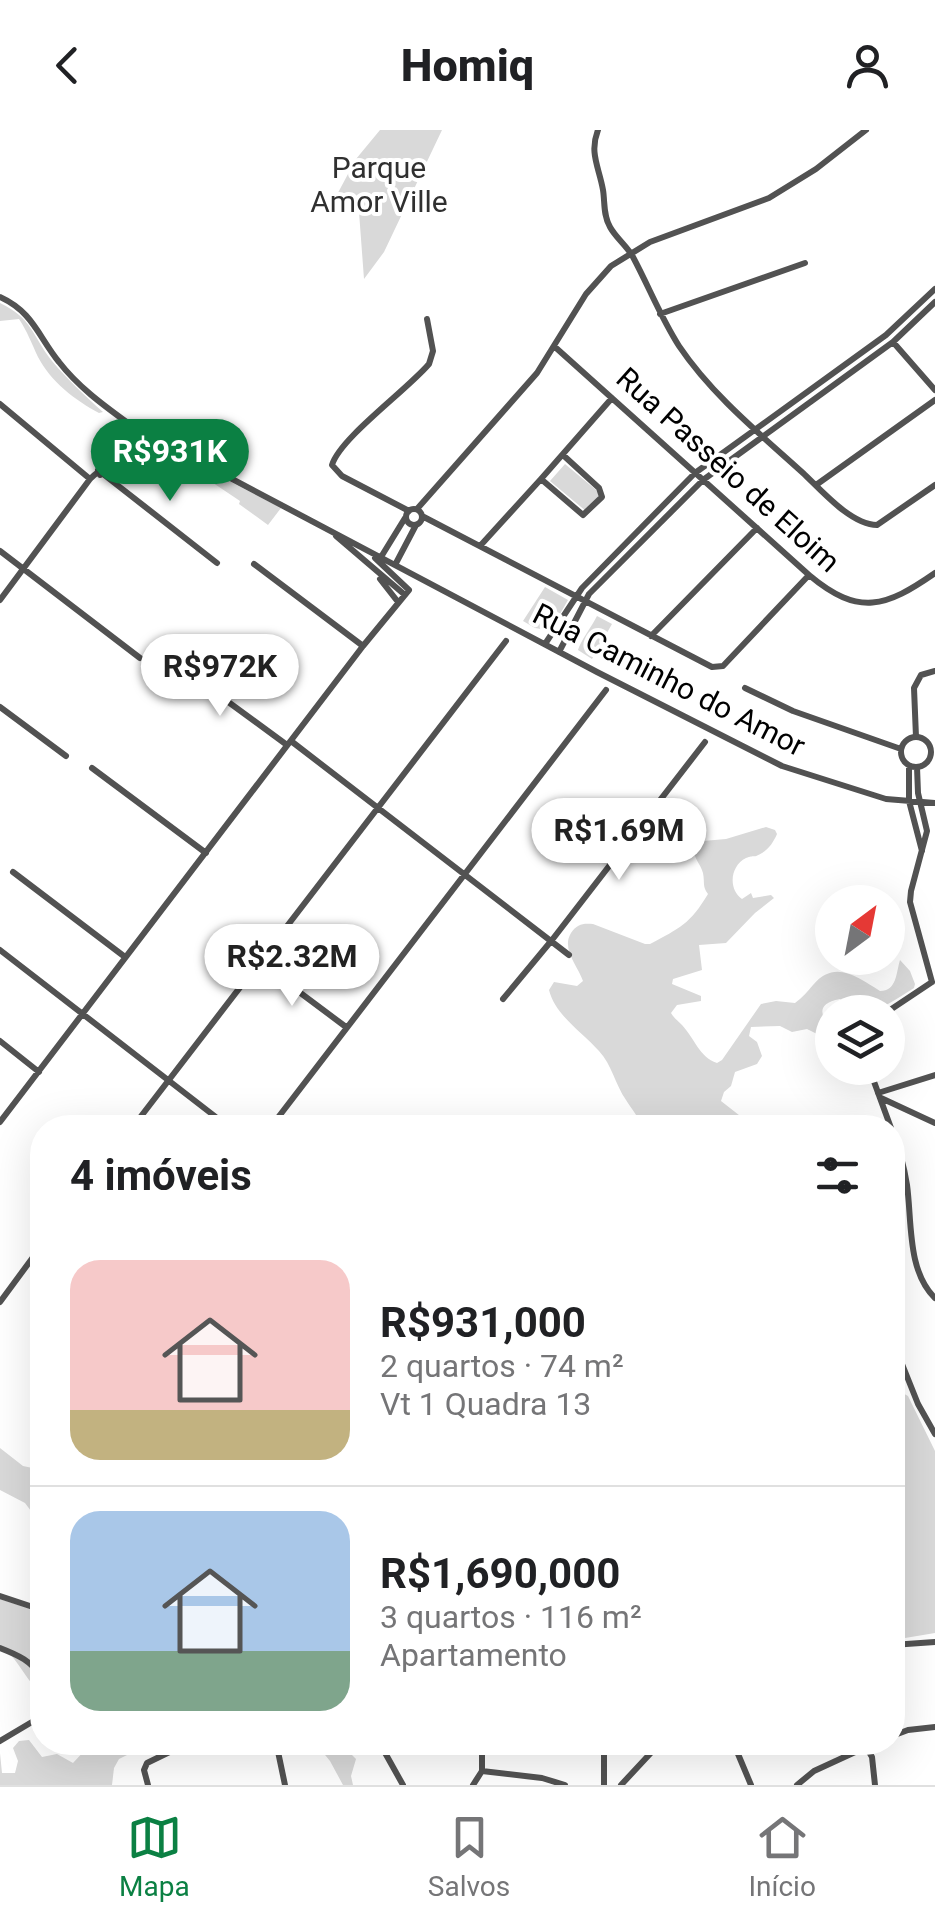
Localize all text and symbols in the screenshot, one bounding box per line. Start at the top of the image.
icon: back [40,38,95,93]
icon: person [840,38,895,93]
text: Homiq [401,39,534,92]
park label: Parque Amor Ville [310,150,448,219]
street label: Rua Passeio de Eloim [610,360,847,579]
pin: R$931K [89,419,251,504]
text: R$931K [113,432,227,470]
street label: Rua Caminho do Amor [527,596,811,763]
pin: R$972K [139,634,301,719]
text: R$972K [163,647,277,685]
pin: R$1.69M [527,798,711,883]
text: R$1.69M [553,811,685,849]
north arrow [815,885,905,975]
map controls [815,885,905,1085]
pin: R$2.32M [200,924,384,1009]
text: R$2.32M [226,937,358,975]
button: layers [815,995,905,1085]
icon: filters [810,1148,865,1203]
text: 4 imóveis [70,1151,252,1200]
text: R$931,000 [380,1298,586,1347]
icon: home [150,1300,270,1420]
text: 2 quartos · 74 m² [380,1347,624,1385]
text: Vt 1 Quadra 13 [380,1385,591,1423]
text: R$1,690,000 [380,1549,620,1598]
icon: home [150,1551,270,1671]
text: 3 quartos · 116 m² [380,1598,642,1636]
text: Apartamento [380,1636,567,1674]
tab: Mapa [119,1810,190,1903]
tab: Salvos [428,1810,510,1903]
tab: Início [748,1810,816,1903]

